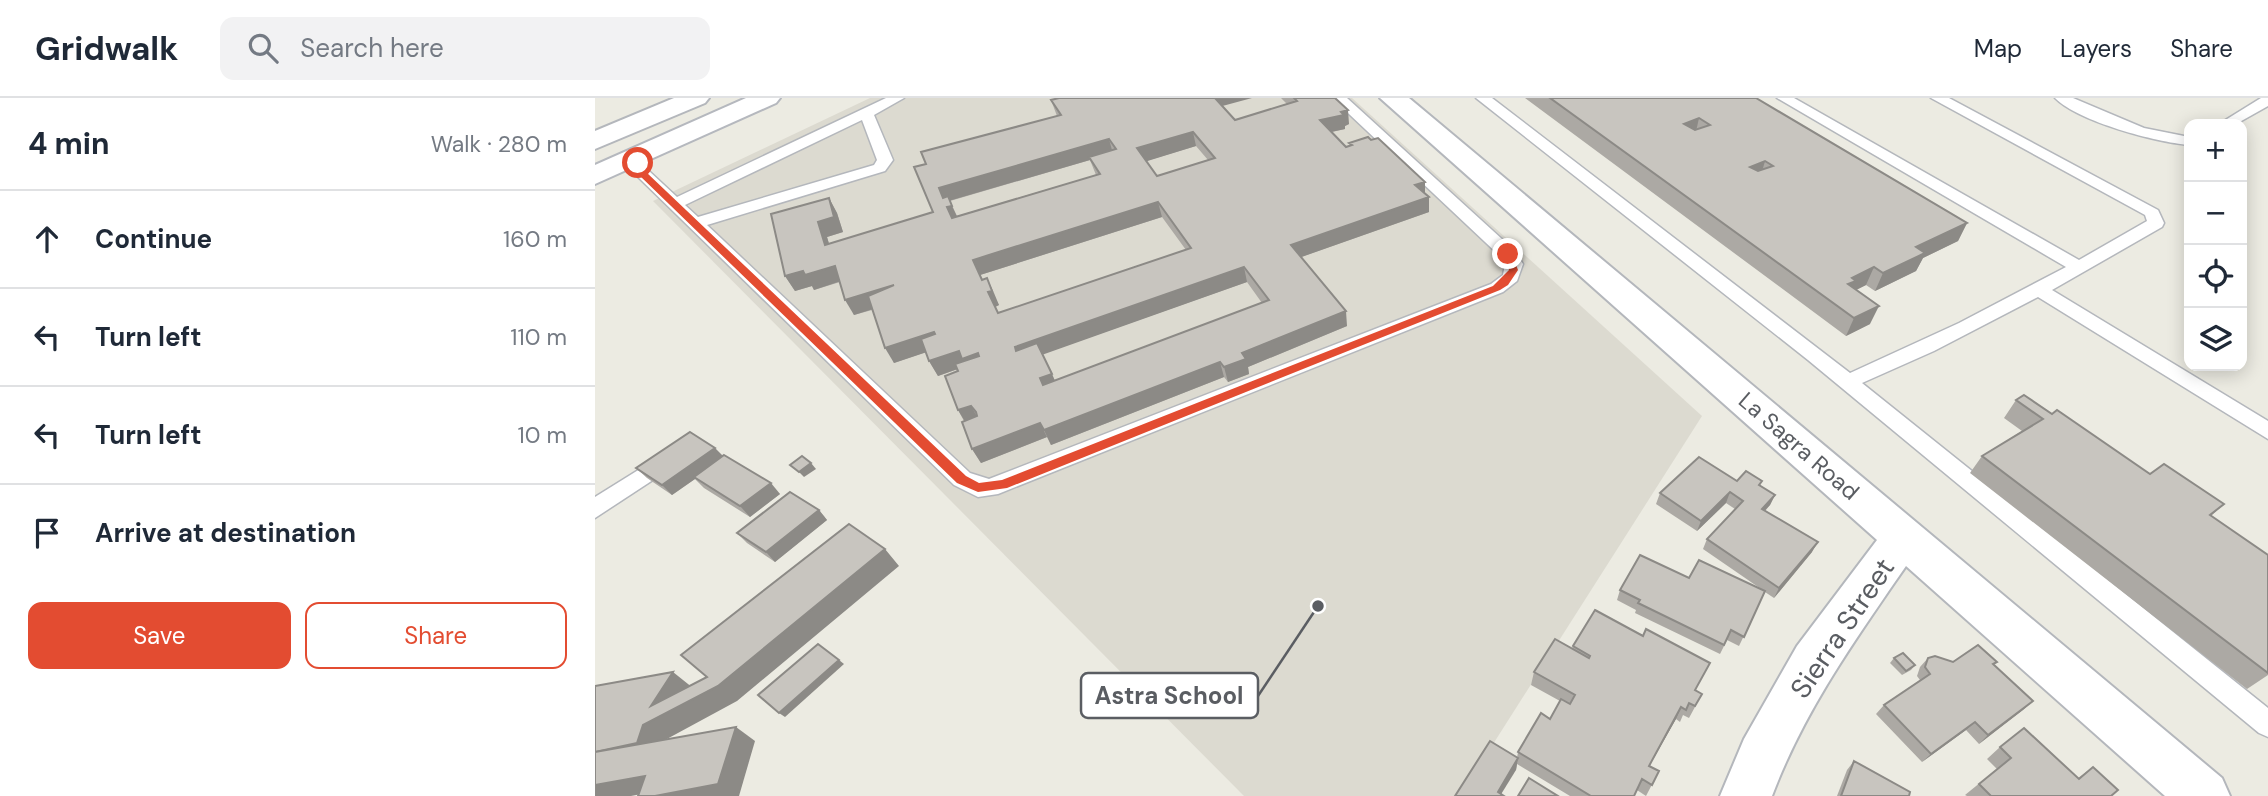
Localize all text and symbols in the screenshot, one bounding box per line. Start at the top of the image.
search box [220,17,710,80]
text: Gridwalk [35,27,178,70]
icon: search [244,29,282,67]
text: Search here [300,31,444,65]
text: Map [1974,33,2022,64]
text: Layers [2060,33,2132,64]
text: Share [2170,33,2233,64]
map controls [2184,119,2247,371]
button: + [2184,119,2247,182]
text: 4 min [28,124,110,163]
text: Walk · 280 m [431,129,567,159]
route start [622,147,653,178]
button: − [2184,182,2247,245]
icon: ahead [28,220,66,258]
text: Continue [95,222,212,256]
text: 160 m [503,224,567,254]
route end [1492,238,1523,269]
button: locate [2184,245,2247,308]
button: layers [2184,308,2247,371]
icon: left [28,318,66,356]
text: Turn left [95,320,202,354]
text: 110 m [510,322,567,352]
street label: La Sagra Road [1733,385,1865,507]
icon: left [28,416,66,454]
text: Turn left [95,418,202,452]
text: 10 m [517,420,567,450]
icon: arrive [28,514,66,552]
text: Arrive at destination [95,516,356,550]
street label: Sierra Street [1782,551,1903,706]
button: Save [28,602,291,669]
button: Share [305,602,567,669]
callout: Astra School [1081,673,1258,718]
text: Astra School [1095,680,1243,711]

